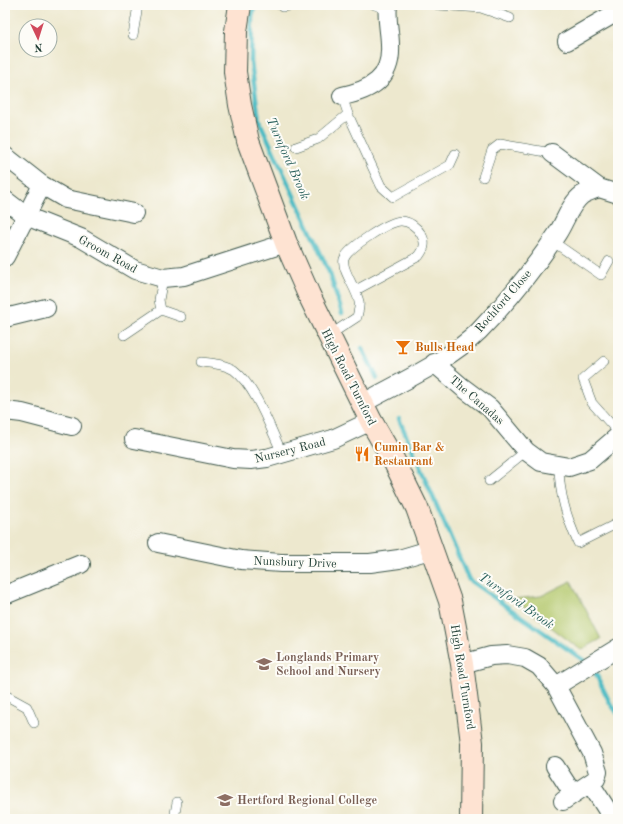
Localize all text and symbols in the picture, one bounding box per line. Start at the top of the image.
north arrow [18,18,58,58]
text: N [33,41,43,52]
water label: Turnford Brook [264,115,312,202]
street label: Groom Road [76,234,139,276]
street label: Rochford Close [473,268,534,335]
street label: High Road Turnford [319,327,378,428]
bar icon: Bulls Head [394,338,412,356]
place label: Bulls Head [415,342,475,354]
street label: The Canadas [447,374,506,428]
street label: Nursery Road [254,436,327,466]
place label: Cumin Bar & Restaurant [374,442,444,468]
restaurant icon: Cumin Bar & Restaurant [353,445,371,463]
street label: Nunsbury Drive [253,556,337,570]
water label: Turnford Brook [476,570,556,632]
street label: High Road Turnford [448,624,476,731]
place label: Longlands Primary School and Nursery [276,652,381,678]
school or university icon: Longlands Primary School and Nursery [255,655,273,673]
school or university icon: Hertford Regional College [216,791,234,809]
place label: Hertford Regional College [237,795,378,807]

